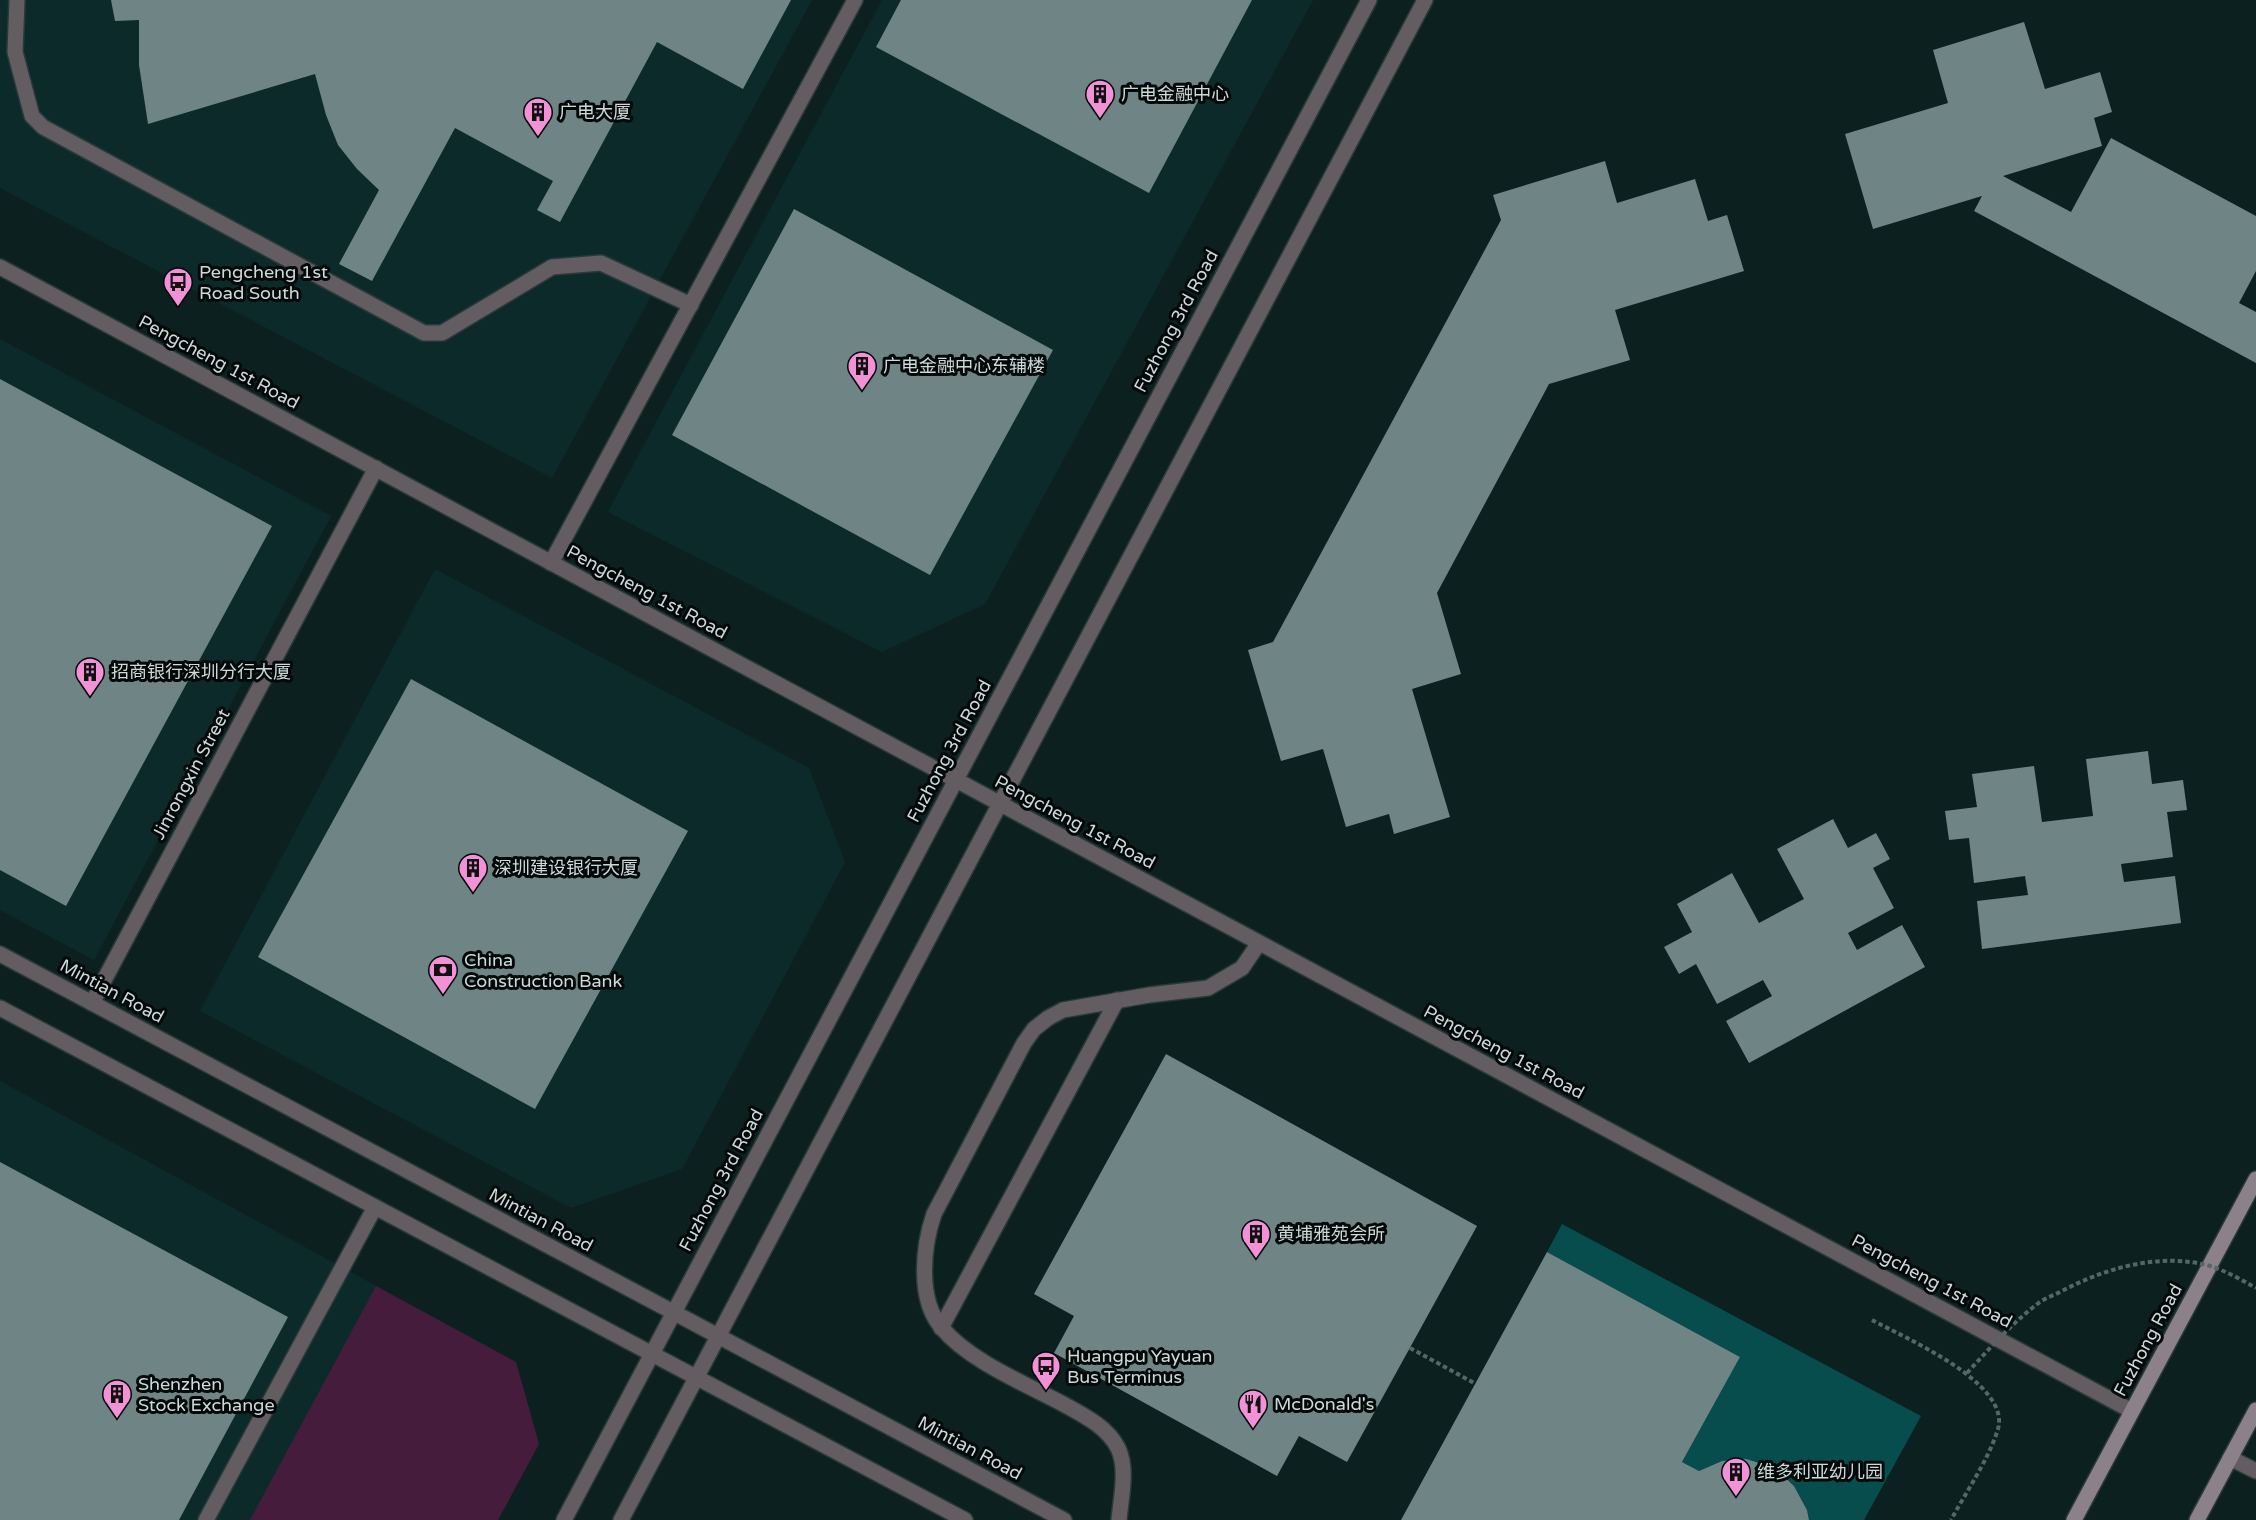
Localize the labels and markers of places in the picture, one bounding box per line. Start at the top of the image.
building icon: 广电金融中心 [1084,78,1116,120]
place label: 广电金融中心 [1121,83,1229,105]
building icon: 广电大厦 [522,96,554,138]
place label: 广电大厦 [559,101,631,123]
place label: Pengcheng 1st Road South [199,261,328,304]
bus stop icon: Pengcheng 1st Road South [162,266,194,308]
building icon: 广电金融中心东辅楼 [846,350,878,392]
place label: 广电金融中心东辅楼 [883,355,1045,377]
building icon: 招商银行深圳分行大厦 [74,656,106,698]
place label: 招商银行深圳分行大厦 [111,661,291,683]
building icon: 深圳建设银行大厦 [457,852,489,894]
place label: 深圳建设银行大厦 [494,857,638,879]
place label: China Construction Bank [464,949,623,992]
bank icon: China Construction Bank [427,954,459,996]
building icon: 黄埔雅苑会所 [1240,1218,1272,1260]
place label: 黄埔雅苑会所 [1277,1223,1385,1245]
place label: Huangpu Yayuan Bus Terminus [1067,1345,1212,1388]
bus stop icon: Huangpu Yayuan Bus Terminus [1030,1350,1062,1392]
place label: Shenzhen Stock Exchange [138,1373,275,1416]
building icon: Shenzhen Stock Exchange [101,1378,133,1420]
restaurant icon: McDonald's [1237,1388,1269,1430]
place label: McDonald's [1274,1393,1374,1415]
building icon: 维多利亚幼儿园 [1720,1456,1752,1498]
place label: 维多利亚幼儿园 [1757,1461,1883,1483]

